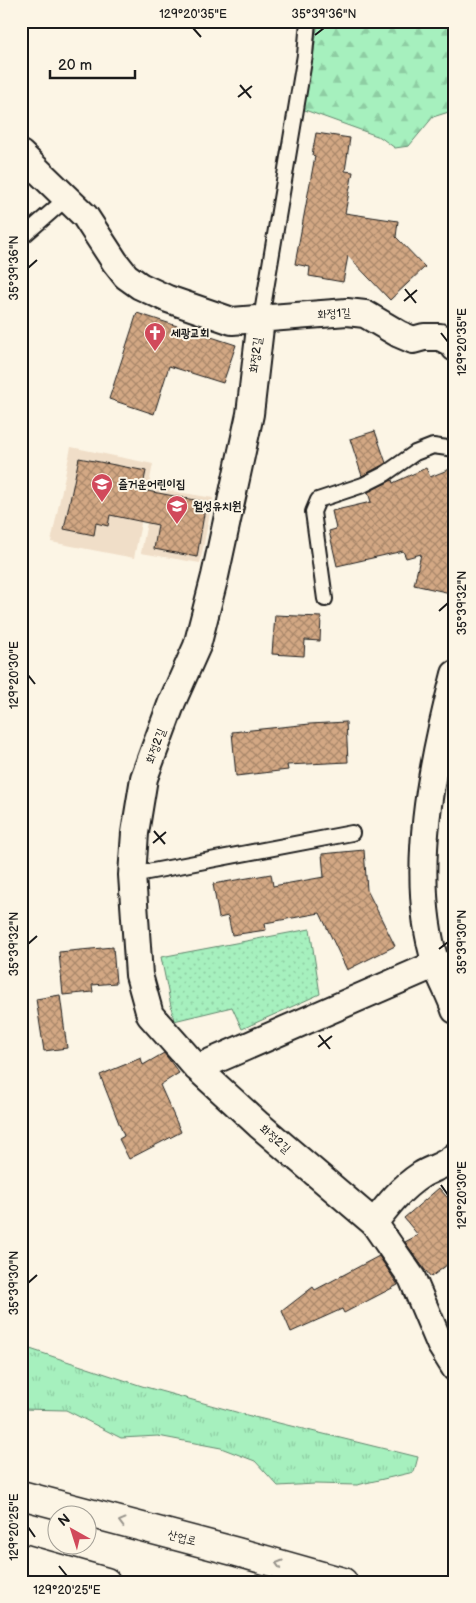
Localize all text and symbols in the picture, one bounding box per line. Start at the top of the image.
text: 129°20'35"E [159,7,227,22]
text: 35°39'36"N [292,7,356,22]
scale bar [50,48,135,80]
text: 20 m [58,56,92,75]
text: 35°39'36"N [7,236,22,300]
street label: 화정1길 [317,306,352,322]
text: 129°20'35"E [455,308,470,376]
church icon: 세광교회 [143,321,167,352]
place label: 세광교회 [170,326,210,341]
street label: 화정2길 [246,336,266,374]
school or university icon: 즐거운어린이집 [90,472,114,503]
place label: 즐거운어린이집 [118,477,186,492]
school or university icon: 월성유치원 [165,494,189,525]
place label: 월성유치원 [193,499,242,514]
text: 35°39'32"N [455,571,470,635]
text: 129°20'30"E [7,641,22,709]
street label: 화정2길 [143,726,169,766]
text: 35°39'30"N [455,910,470,974]
text: 35°39'32"N [7,912,22,976]
street label: 화정2길 [256,1122,294,1157]
text: 129°20'30"E [455,1161,470,1229]
text: 35°39'30"N [7,1251,22,1315]
text: 129°20'25"E [7,1493,22,1561]
north arrow [48,1506,98,1556]
text: N [55,1510,74,1530]
one-way arrow [118,1517,127,1528]
street label: 산업로 [166,1527,198,1549]
one-way arrow [276,1559,284,1569]
text: 129°20'25"E [33,1583,101,1598]

